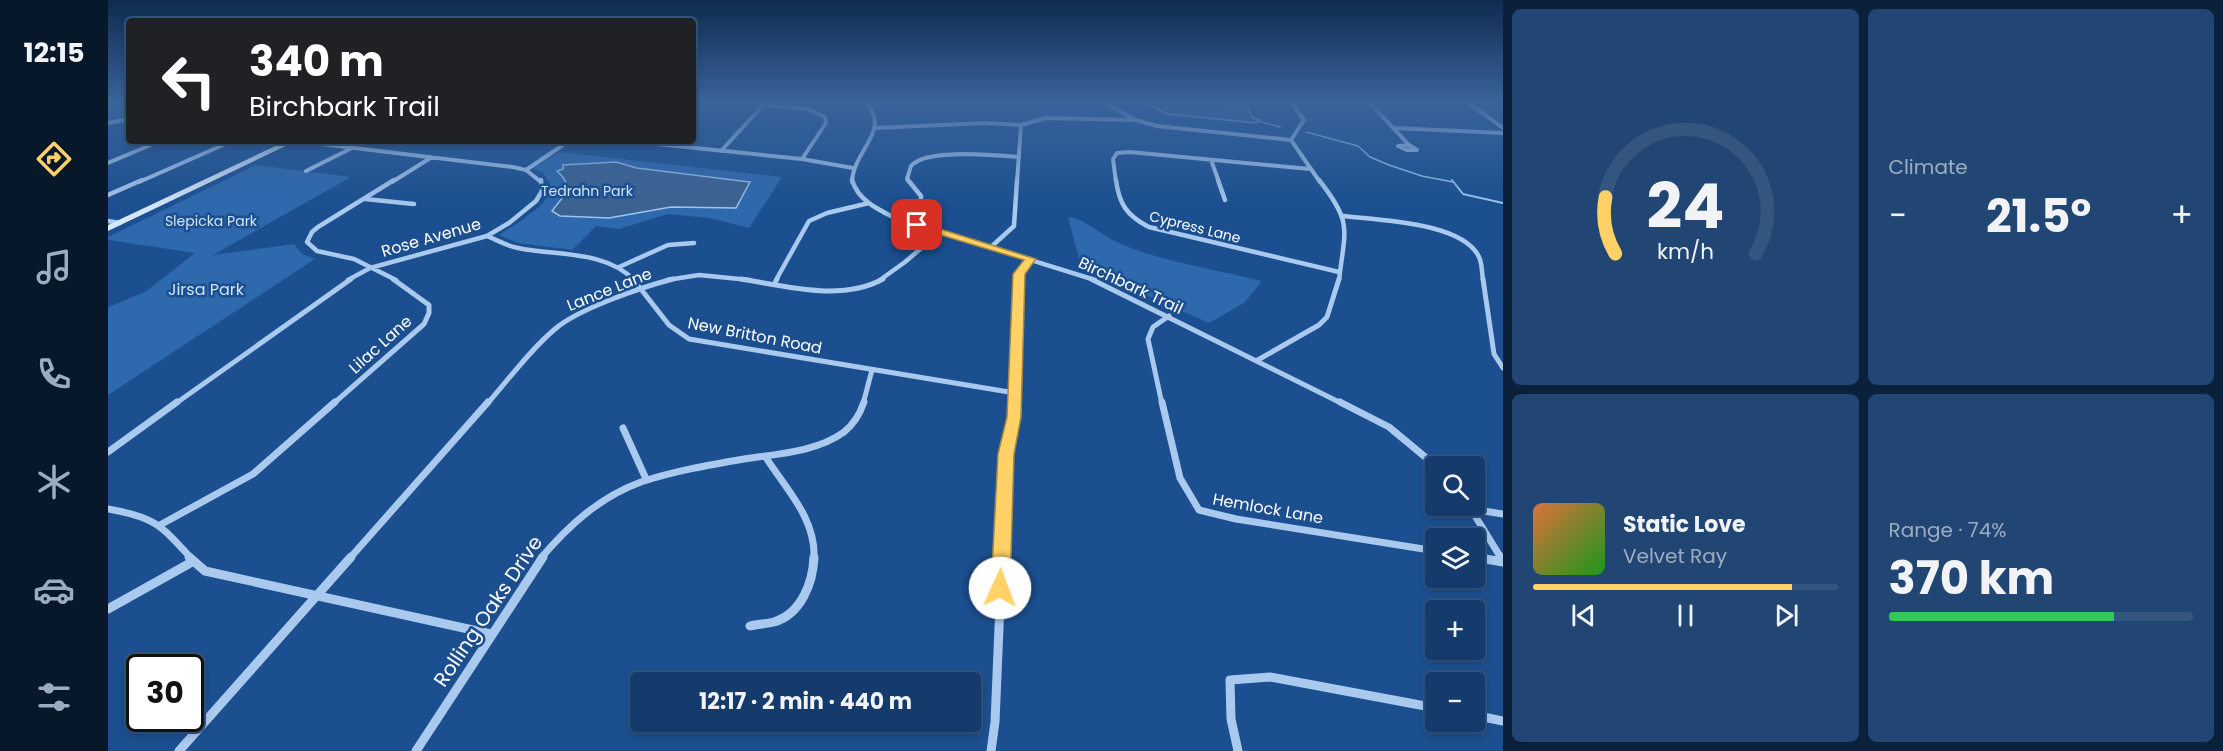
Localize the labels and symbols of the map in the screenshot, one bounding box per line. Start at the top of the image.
park label: Tedrahn Park [541,181,634,201]
pin [891,199,942,250]
street label: Cypress Lane [1147,206,1243,248]
park label: Slepicka Park [165,211,258,231]
street label: Rose Avenue [379,212,484,263]
street label: Birchbark Trail [1075,251,1187,320]
street label: Lance Lane [563,262,655,317]
park label: Jirsa Park [168,278,245,301]
street label: Lilac Lane [344,310,417,379]
street label: New Britton Road [686,311,824,360]
street label: Hemlock Lane [1211,487,1325,530]
street label: Rolling Oaks Drive [427,530,549,692]
position arrow [968,556,1032,620]
speed limit sign: 30 [126,654,204,732]

